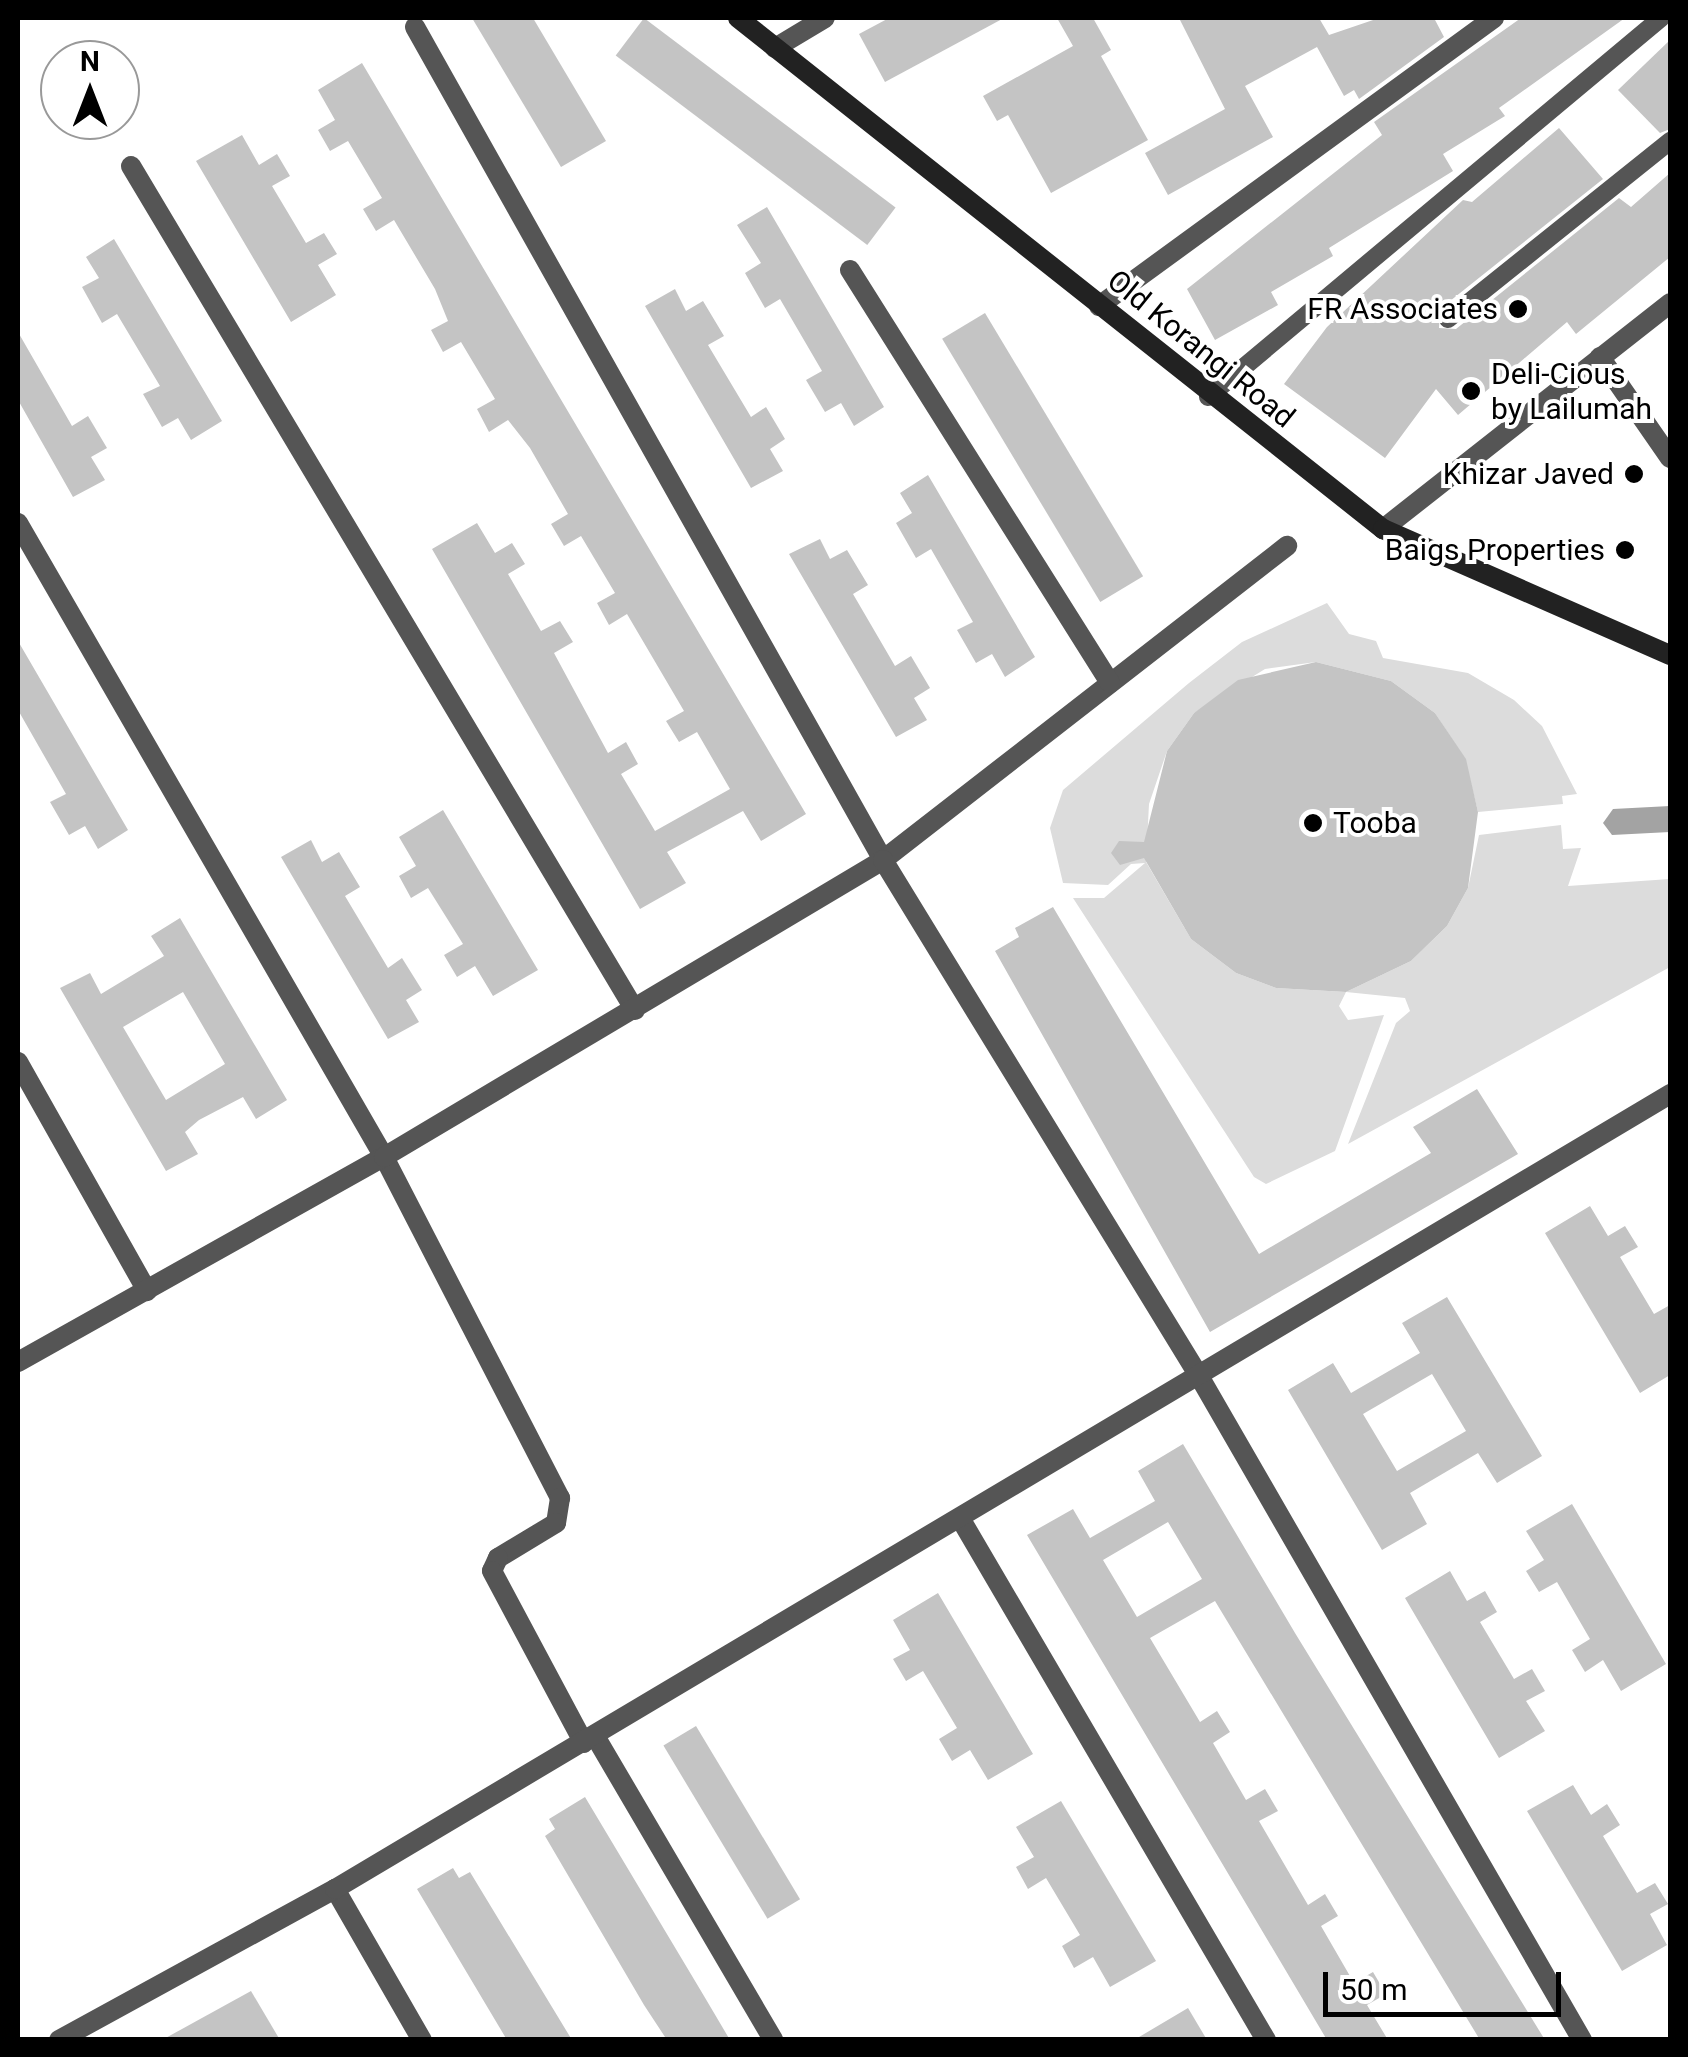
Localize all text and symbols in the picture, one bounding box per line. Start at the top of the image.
north arrow [40,40,140,140]
text: N [80,45,100,78]
street label: Old Korangi Road [1100,262,1302,436]
place label: FR Associates [1307,291,1498,327]
marker: FR Associates [1507,298,1529,320]
place label: Deli-Cious by Lailumah [1491,356,1652,426]
marker: Deli-Cious by Lailumah [1460,380,1482,402]
place label: Khizar Javed [1443,456,1614,492]
marker: Khizar Javed [1623,463,1645,485]
place label: Baigs Properties [1385,532,1605,568]
marker: Baigs Properties [1614,539,1636,561]
place label: Tooba [1333,805,1417,841]
marker: Tooba [1302,812,1324,834]
scale bar [1328,1952,1566,2014]
text: 50 m [1340,1972,1407,2007]

